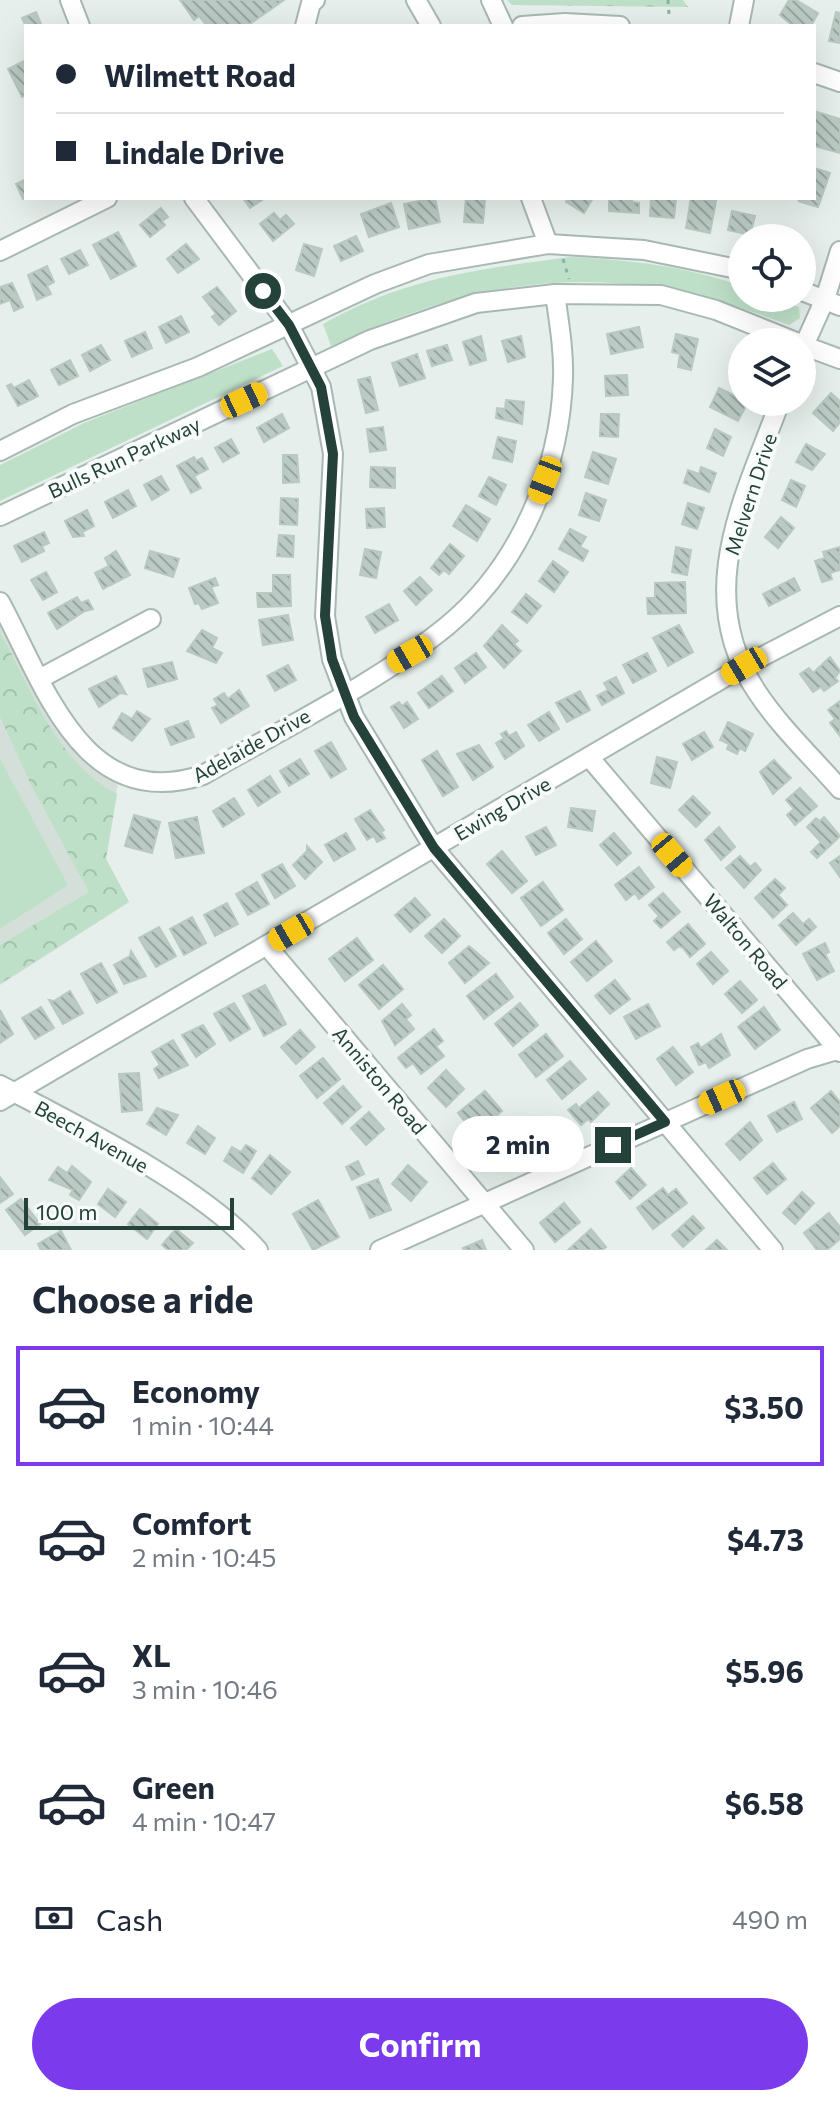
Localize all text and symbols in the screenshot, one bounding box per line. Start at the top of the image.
text: Wilmett Road [104,56,296,93]
text: Lindale Drive [104,133,284,170]
map controls [728,224,816,416]
button: locate [728,224,816,312]
route start [245,273,281,309]
button: layers [728,328,816,416]
car [217,379,271,421]
street label: Bulls Run Parkway [44,411,204,503]
street label: Melvern Drive [719,430,781,558]
car [525,453,565,507]
car [383,632,437,676]
car [717,643,771,689]
street label: Adelaide Drive [188,703,314,787]
street label: Ewing Drive [450,771,554,845]
car [647,829,697,881]
street label: Walton Road [699,889,793,993]
car [264,910,318,954]
street label: Anniston Road [328,1021,432,1139]
car [695,1076,749,1118]
street label: Beech Avenue [31,1095,153,1177]
callout: 2 min [453,1117,585,1173]
route end [595,1127,631,1163]
text: 2 min [486,1128,550,1159]
scale bar [24,1194,234,1230]
text: 100 m [36,1198,98,1225]
text: Choose a ride [32,1276,253,1320]
icon: car [36,1370,108,1442]
text: Economy [132,1372,260,1409]
text: $3.50 [724,1388,804,1425]
text: 1 min · 10:44 [132,1409,274,1440]
icon: car [36,1502,108,1574]
text: Comfort [132,1504,251,1541]
text: $4.73 [727,1520,804,1557]
text: 2 min · 10:45 [132,1541,277,1572]
icon: car [36,1634,108,1706]
text: XL [132,1636,171,1673]
text: $5.96 [725,1652,804,1689]
text: 3 min · 10:46 [132,1673,278,1704]
icon: car [36,1766,108,1838]
text: Green [132,1768,215,1805]
text: $6.58 [725,1784,804,1821]
text: 4 min · 10:47 [132,1805,276,1836]
icon: cash [32,1896,76,1940]
text: Cash [96,1900,163,1937]
text: 490 m [732,1903,808,1934]
button: Confirm [32,1998,808,2090]

